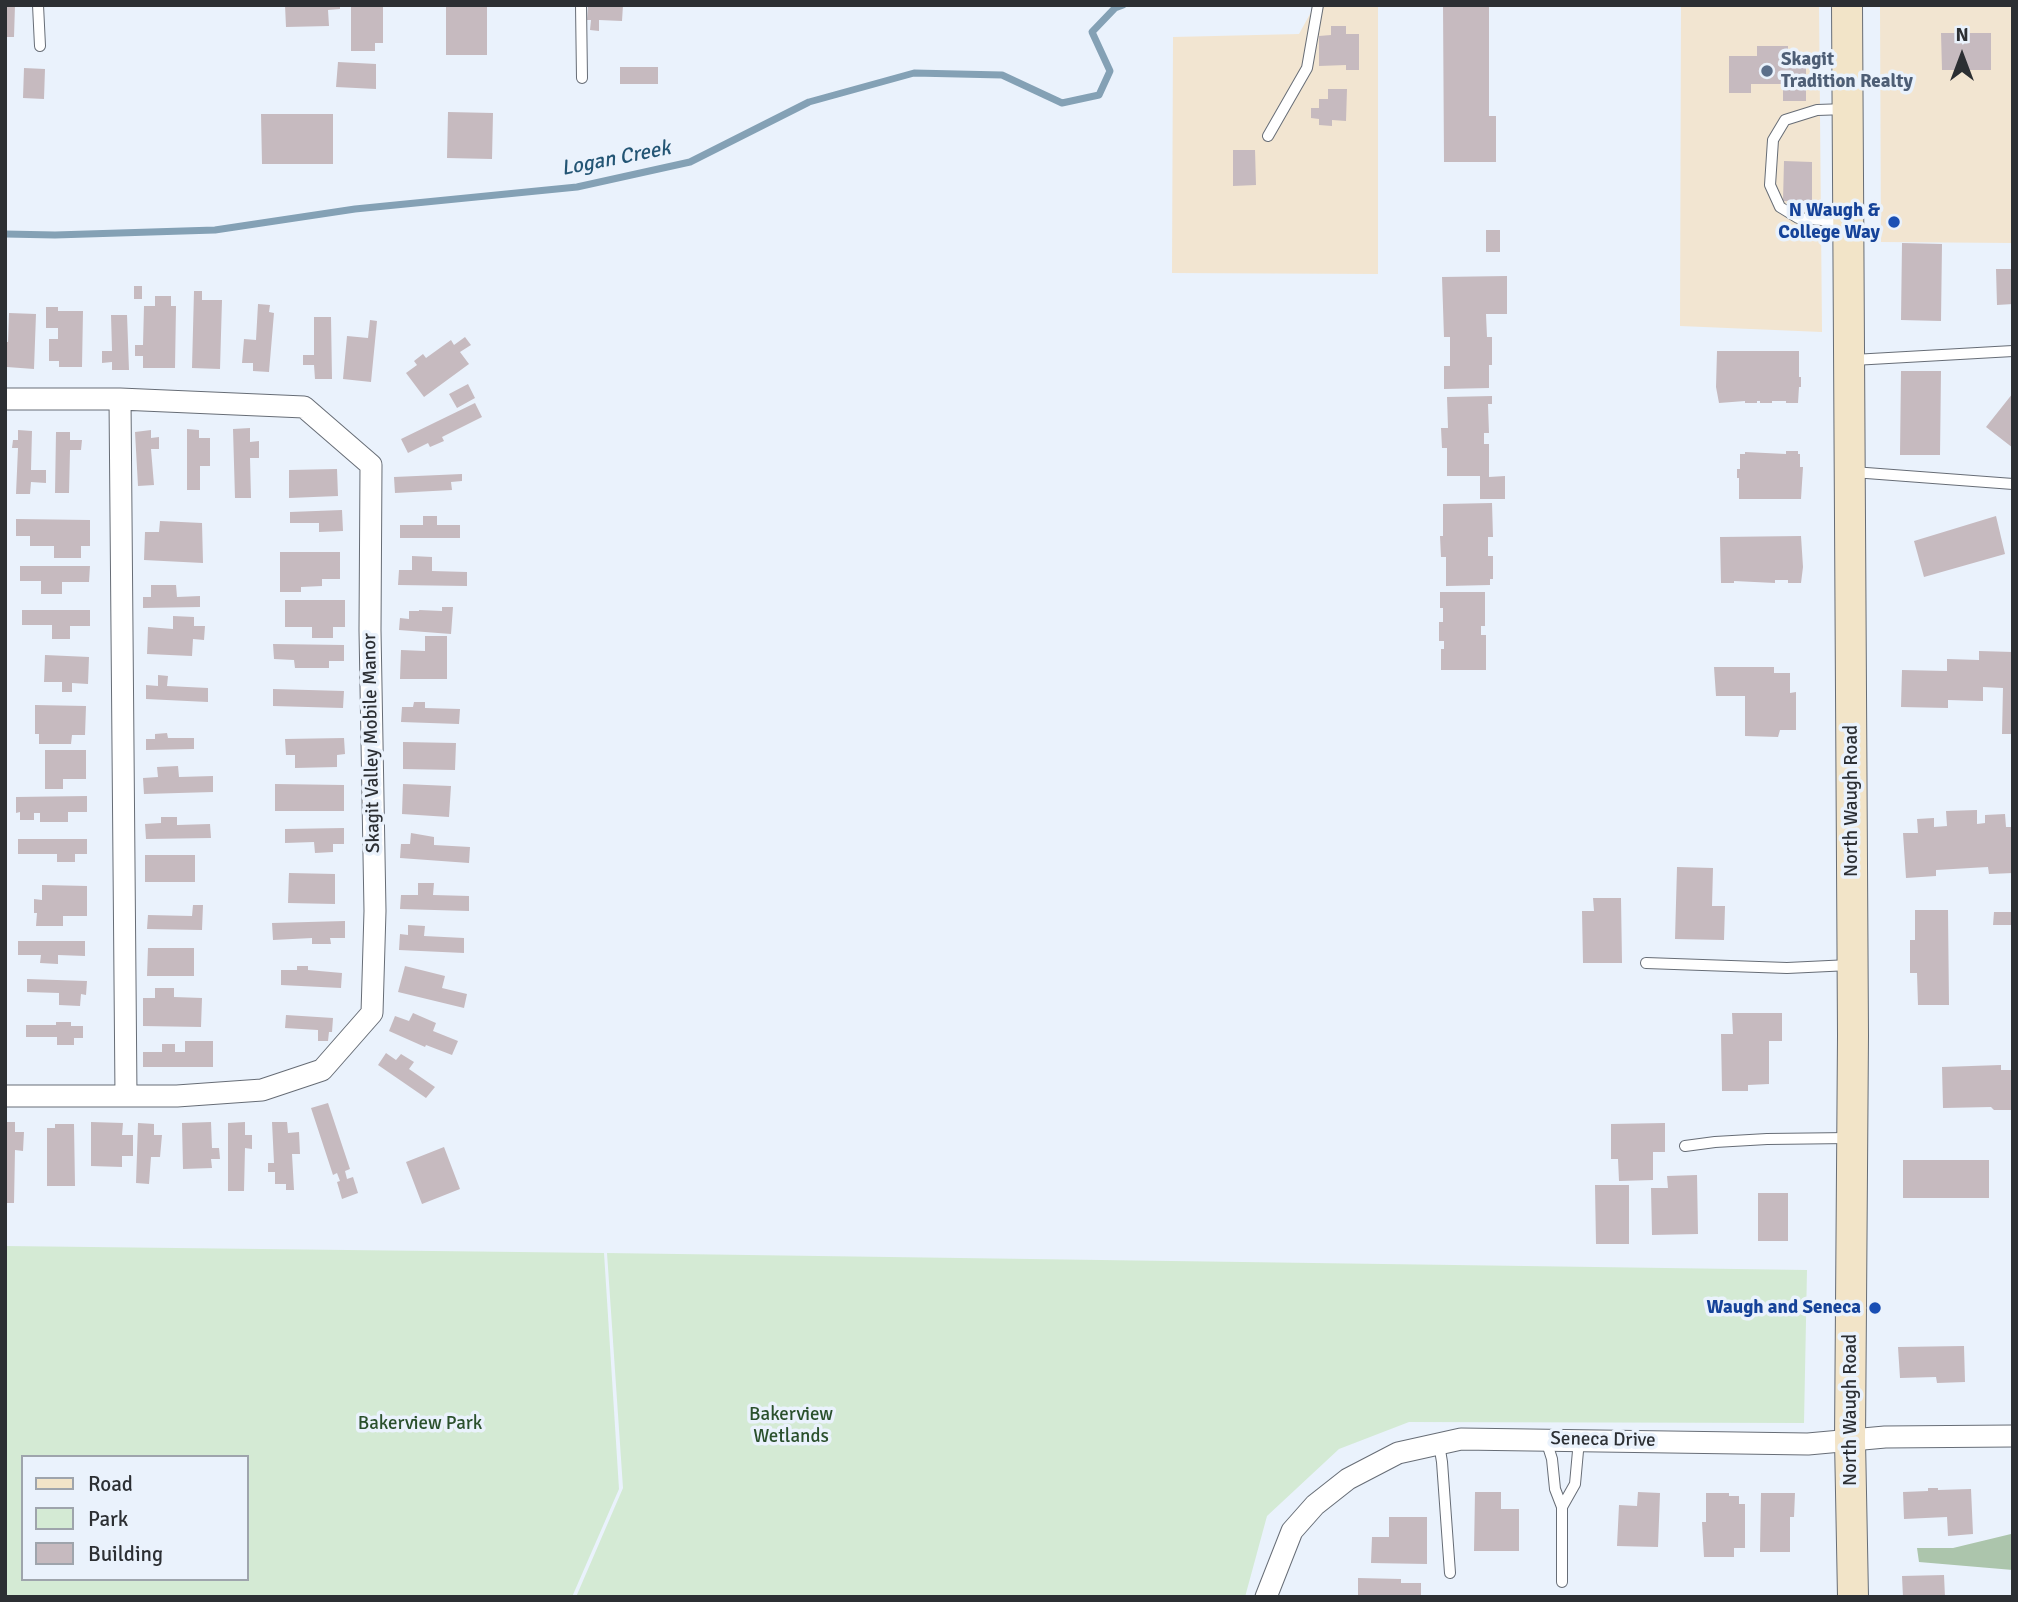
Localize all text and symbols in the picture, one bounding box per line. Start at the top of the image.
north arrow [1927,21,1997,91]
text: N [1955,23,1969,47]
place label: Skagit Tradition Realty [1781,49,1913,93]
marker: Skagit Tradition Realty [1759,63,1775,79]
water label: Logan Creek [559,136,673,182]
place label: N Waugh & College Way [1778,200,1880,244]
marker: N Waugh & College Way [1886,214,1902,230]
street label: Skagit Valley Mobile Manor [359,633,385,853]
street label: North Waugh Road [1841,725,1863,877]
place label: Waugh and Seneca [1706,1297,1861,1319]
marker: Waugh and Seneca [1867,1300,1883,1316]
street label: North Waugh Road [1840,1334,1862,1486]
park label: Bakerview Wetlands [749,1404,833,1448]
park label: Bakerview Park [358,1413,482,1435]
street label: Seneca Drive [1550,1428,1656,1452]
legend [21,1455,248,1581]
text: Road [88,1471,133,1497]
text: Park [88,1506,128,1532]
text: Building [88,1541,163,1567]

